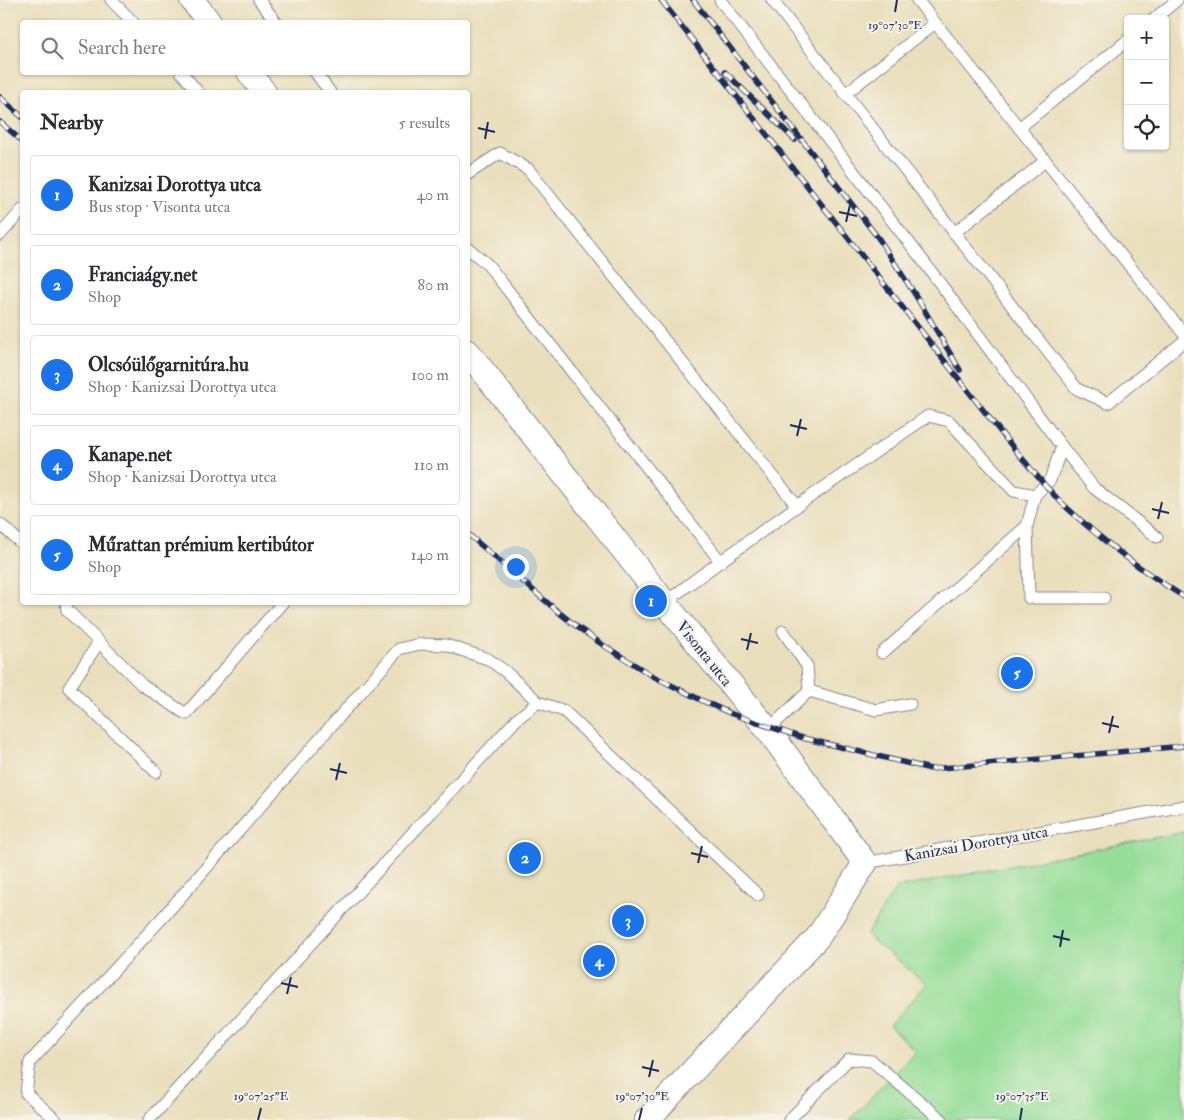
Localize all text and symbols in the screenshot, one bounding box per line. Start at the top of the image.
map controls [1124,15,1169,150]
button: + [1124,15,1169,60]
text: 19°07'30"E [868,18,922,33]
search box [20,20,470,75]
icon: search [38,34,66,62]
text: Search here [78,36,166,60]
button: − [1124,60,1169,105]
button: locate [1124,105,1169,150]
text: Nearby [40,109,103,136]
text: 5 results [399,113,450,133]
text: Kanizsai Dorottya utca [88,173,261,197]
text: 1 [54,185,60,205]
text: 40 m [416,185,449,205]
text: Bus stop · Visonta utca [88,197,230,217]
text: Franciaágy.net [88,263,197,287]
text: 2 [53,275,61,295]
text: 80 m [418,275,449,295]
text: Shop [88,287,121,307]
text: Olcsóülőgarnitúra.hu [88,353,249,377]
text: 3 [54,365,60,385]
text: 100 m [411,365,449,385]
text: Shop · Kanizsai Dorottya utca [88,377,277,397]
text: Kanape.net [88,443,172,467]
text: 4 [53,455,61,475]
text: 110 m [414,455,449,475]
text: Shop · Kanizsai Dorottya utca [88,467,277,487]
text: Műrattan prémium kertibútor [88,533,314,557]
text: 5 [53,545,61,565]
text: 140 m [411,545,449,565]
your location [503,554,529,580]
text: Shop [88,557,121,577]
pin: 1 [635,582,667,620]
street label: Visonta utca [672,617,737,691]
pin: 5 [1001,654,1033,692]
street label: Kanizsai Dorottya utca [903,821,1050,866]
pin: 2 [509,839,541,877]
pin: 3 [612,902,644,940]
pin: 4 [583,942,615,980]
text: 19°07'25"E [234,1089,289,1104]
text: 19°07'30"E [615,1089,669,1104]
text: 19°07'35"E [995,1089,1049,1104]

